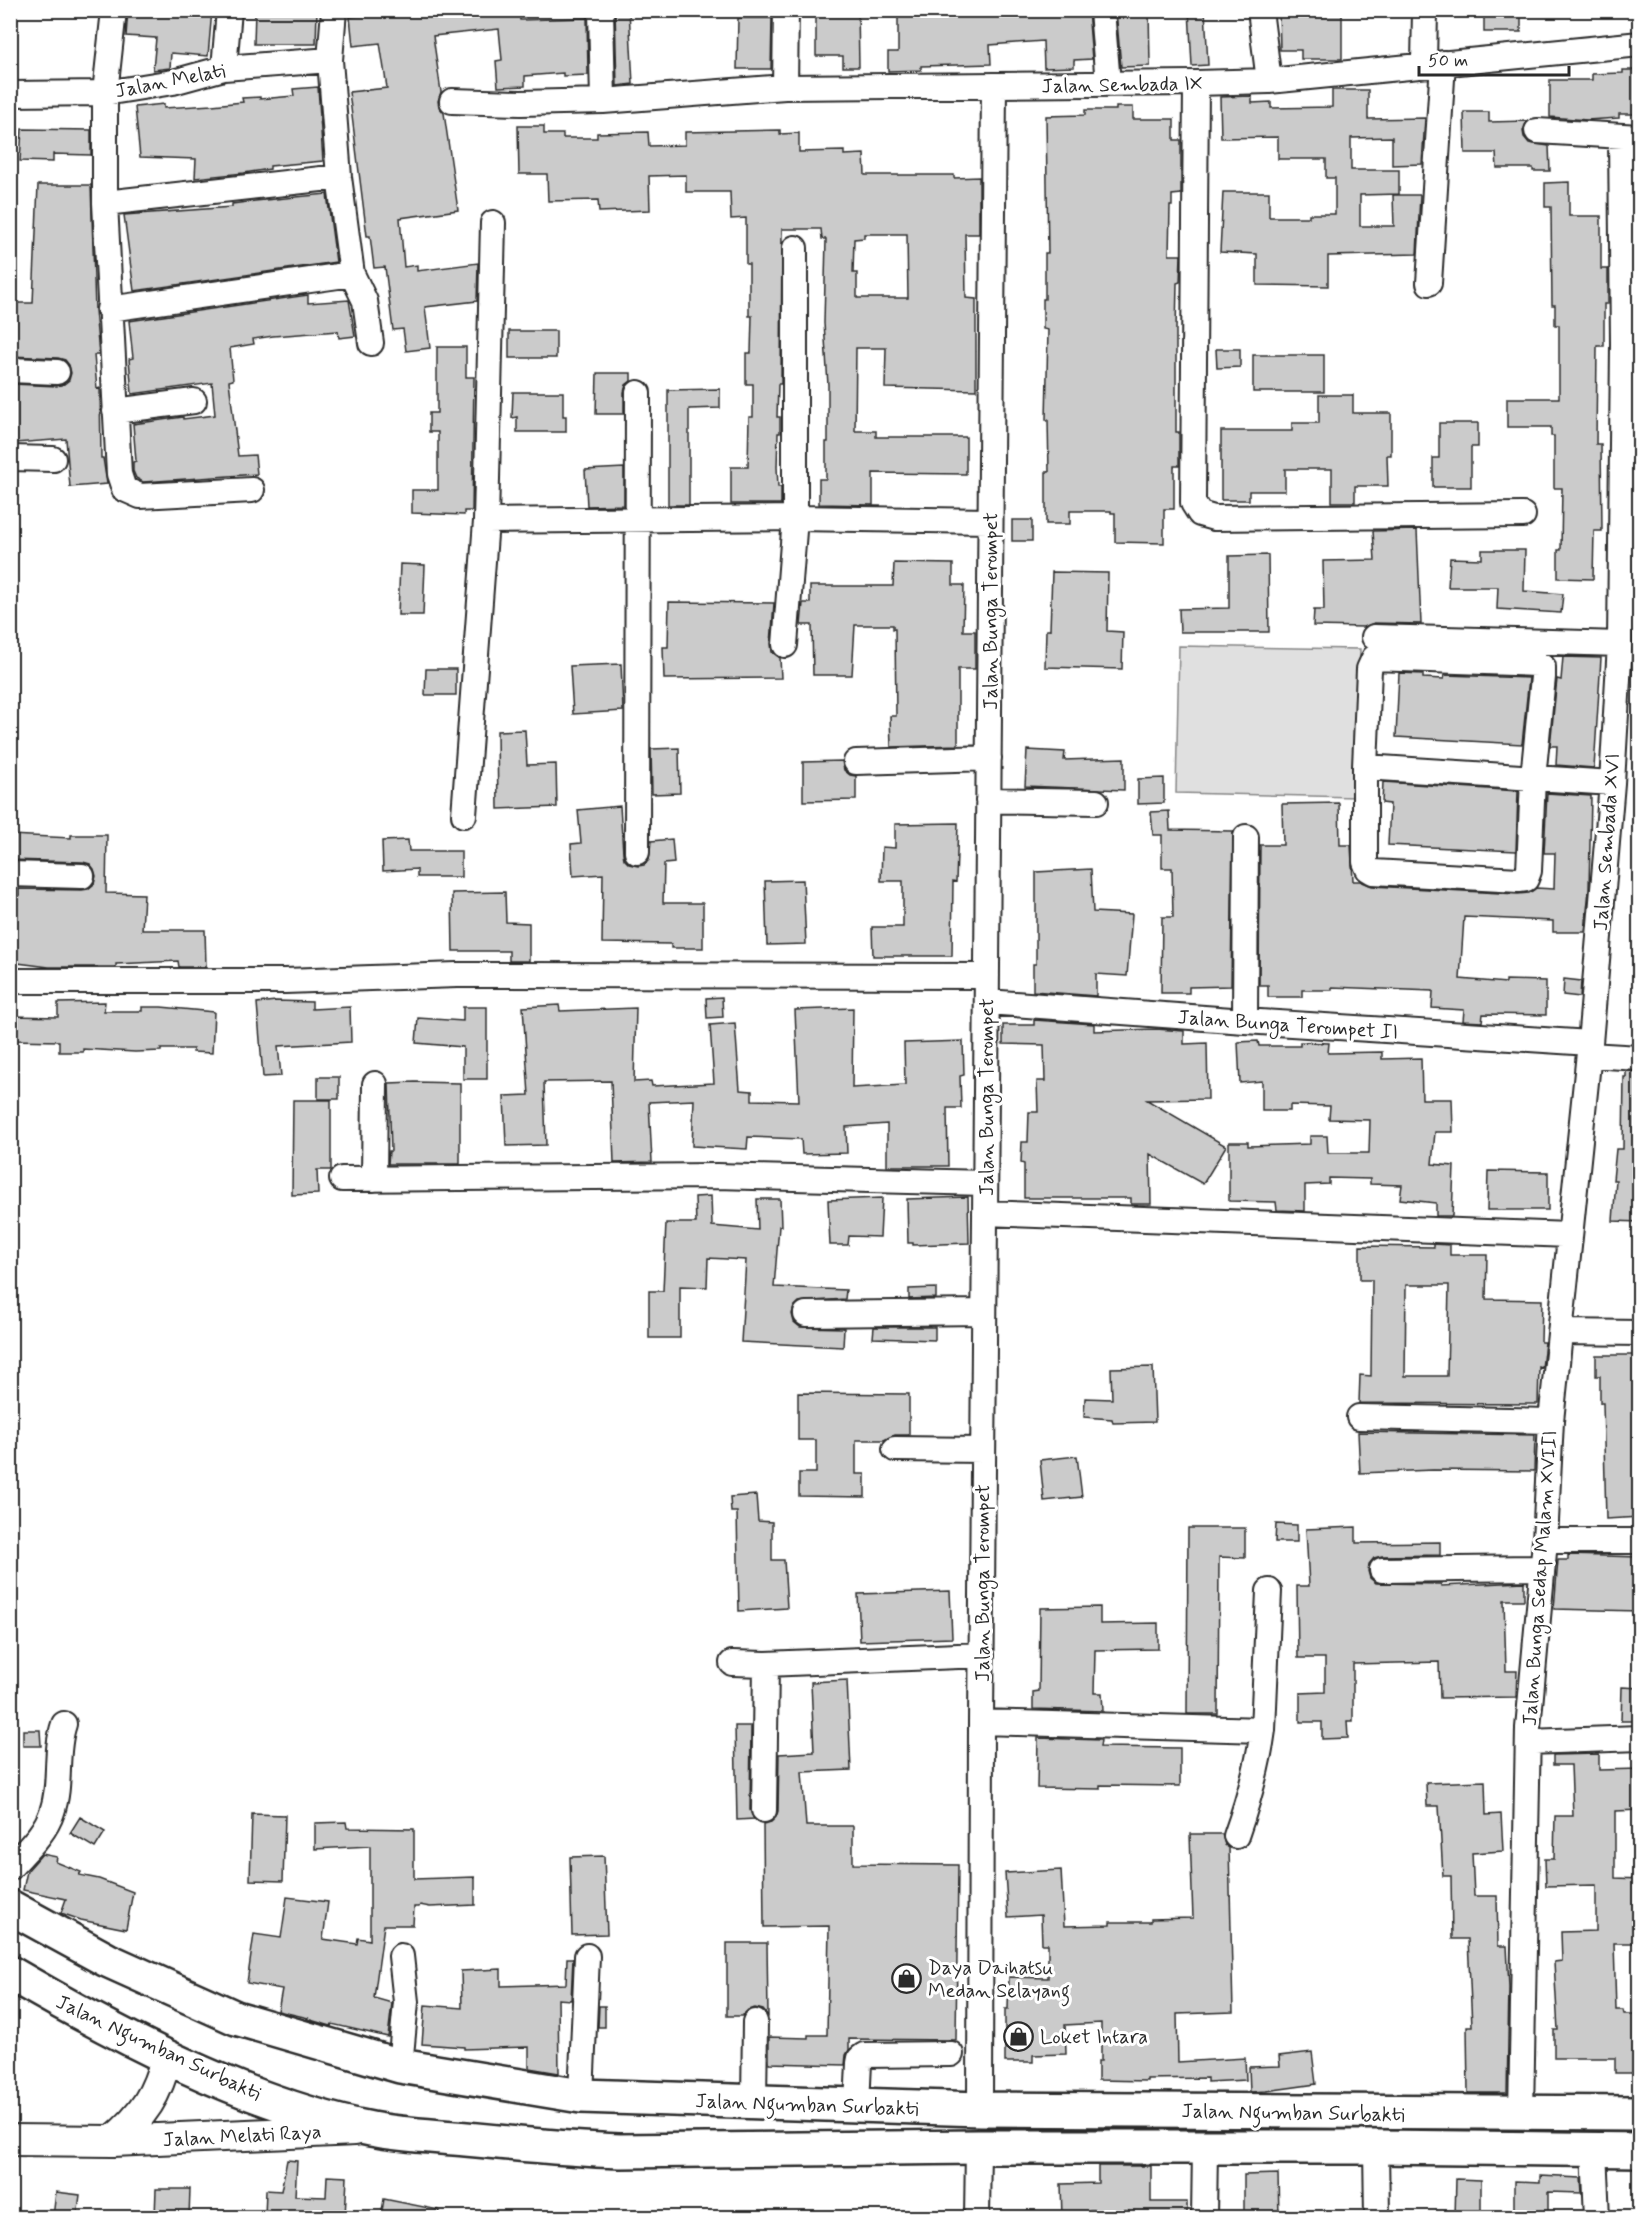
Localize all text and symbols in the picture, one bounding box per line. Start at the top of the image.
scale bar [1419,39,1569,77]
text: 50 m [1428,49,1468,73]
street label: Jalan Melati [113,58,228,105]
street label: Jalan Sembada IX [1041,71,1203,100]
street label: Jalan Bunga Terompet [978,512,1006,710]
street label: Jalan Sembada XVI [1588,752,1627,932]
street label: Jalan Bunga Terompet [974,998,1002,1196]
street label: Jalan Bunga Terompet II [1177,1004,1399,1048]
street label: Jalan Bunga Sedap Malam XVIII [1517,1429,1565,1727]
street label: Jalan Bunga Terompet [970,1484,998,1682]
place label: Daya Daihatsu Medan Selayang [928,1955,1070,2007]
shop icon: Daya Daihatsu Medan Selayang [891,1963,923,1995]
street label: Jalan Ngumban Surbakti [51,1989,265,2110]
shop icon: Loket Intara [1003,2020,1035,2052]
place label: Loket Intara [1040,2024,1148,2051]
street label: Jalan Ngumban Surbakti [695,2088,919,2125]
street label: Jalan Ngumban Surbakti [1181,2098,1405,2131]
street label: Jalan Melati Raya [162,2119,322,2154]

